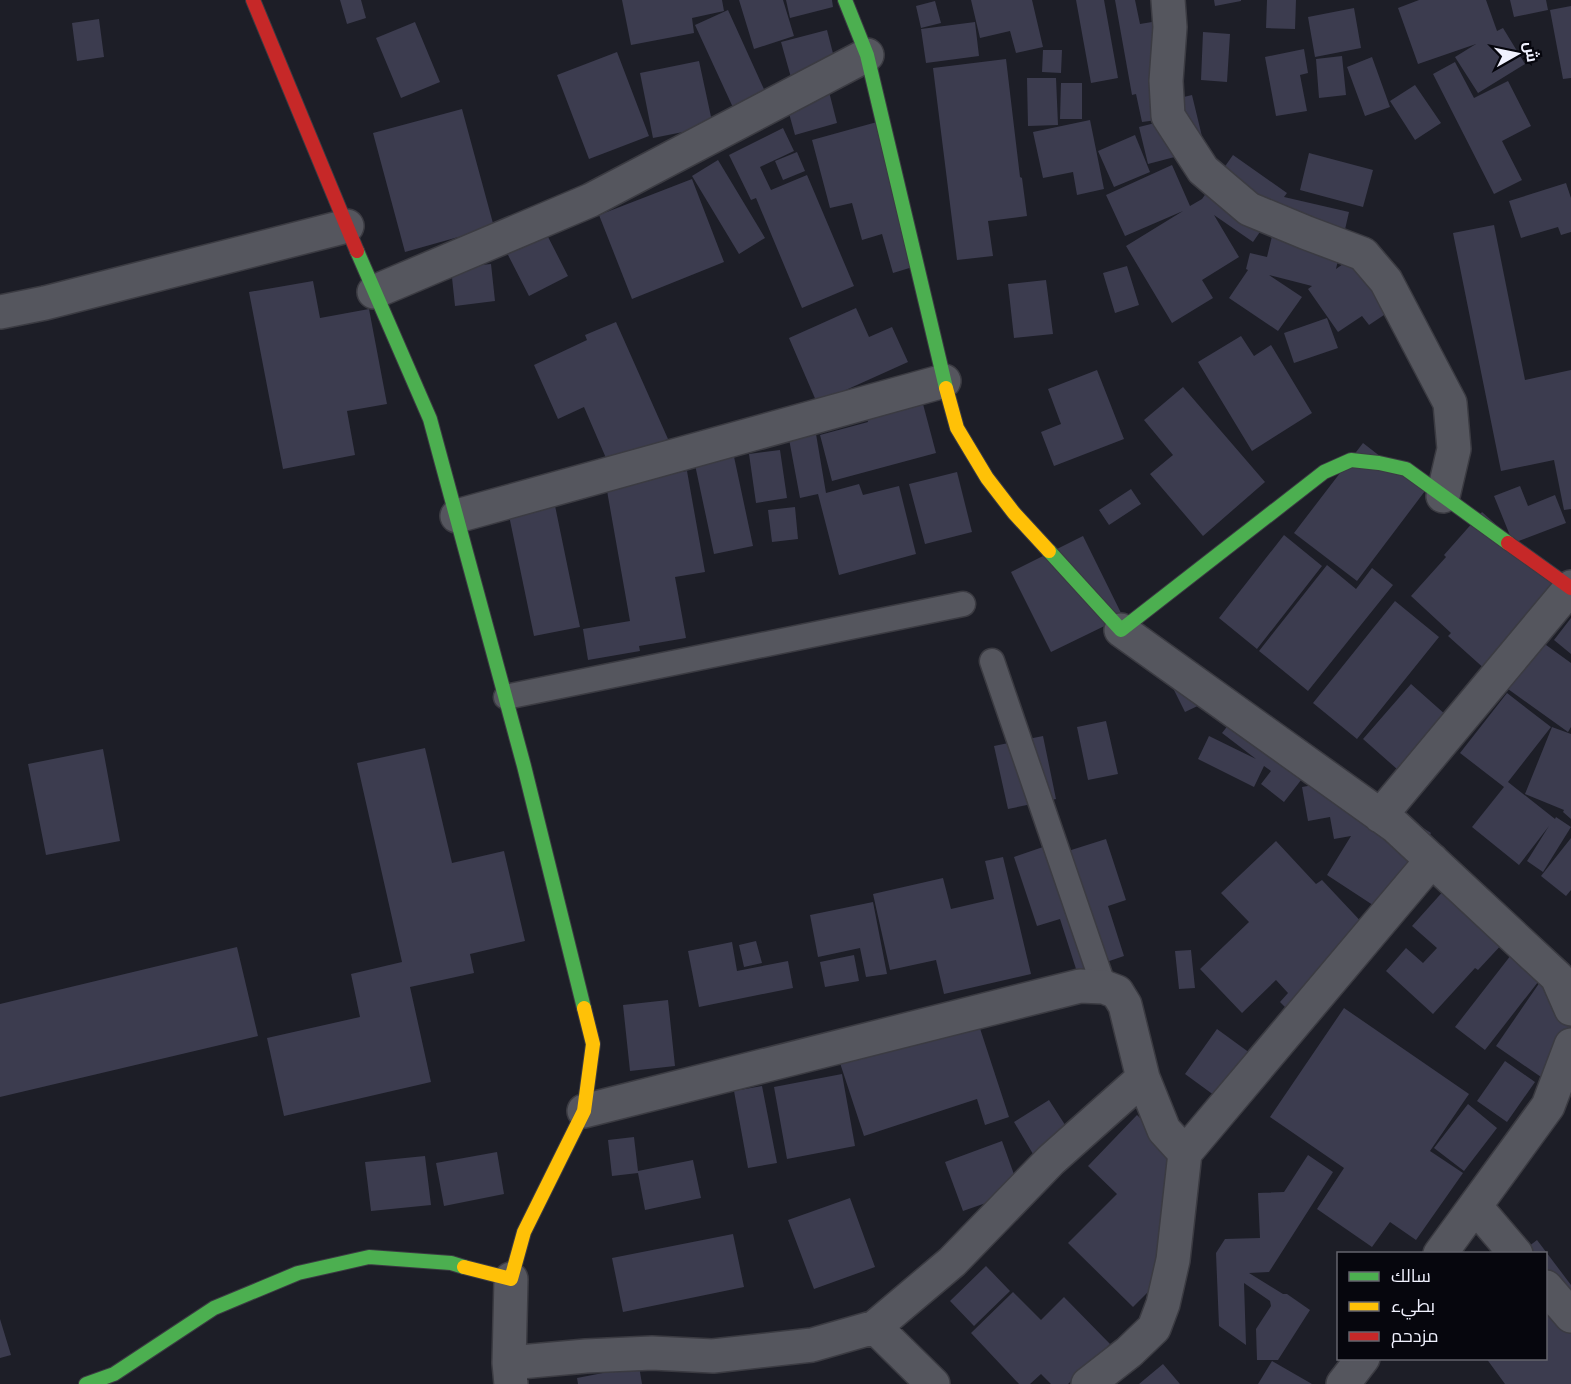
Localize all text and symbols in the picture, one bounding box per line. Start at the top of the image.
north arrow [1487,24,1547,84]
text: ش [1518,40,1544,64]
legend [1337,1252,1547,1360]
text: سالك [1391,1263,1431,1288]
text: بطيء [1391,1293,1435,1320]
text: مزدحم [1391,1323,1439,1348]

